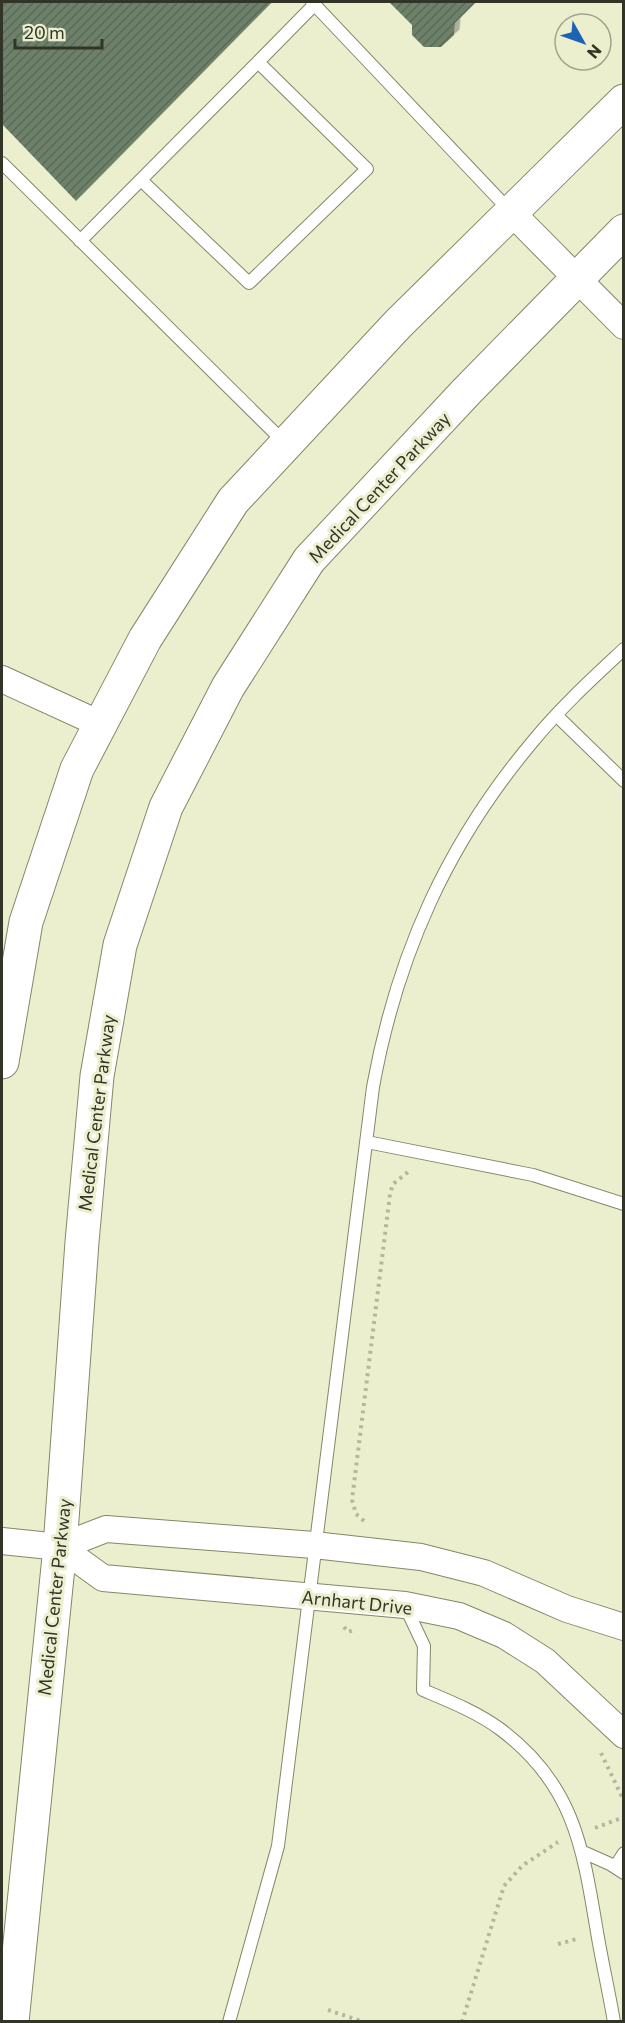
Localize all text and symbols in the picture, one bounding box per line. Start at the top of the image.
scale bar [15,12,102,50]
north arrow [553,12,613,72]
text: 20 m [24,21,65,43]
text: N [584,41,606,63]
street label: Medical Center Parkway [303,407,455,567]
street label: Medical Center Parkway [73,1013,119,1213]
street label: Medical Center Parkway [33,1497,75,1697]
street label: Arnhart Drive [301,1585,413,1619]

